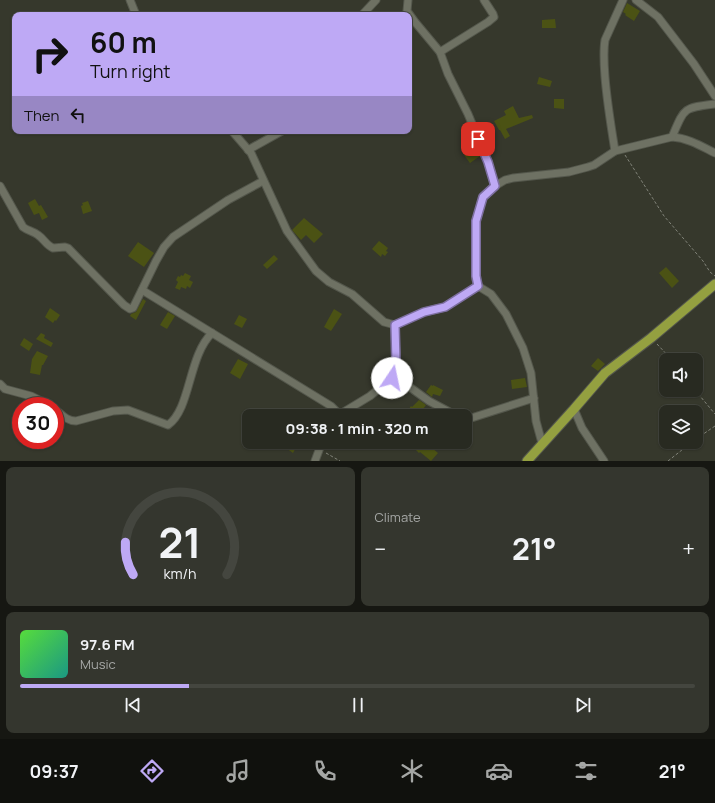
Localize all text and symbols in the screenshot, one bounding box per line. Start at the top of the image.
text: 60 m [90,23,157,61]
icon: right [24,28,76,80]
text: Turn right [90,59,171,83]
icon: left [67,104,89,126]
text: Then [24,105,59,126]
pin [461,122,495,156]
icon: arrive [467,128,489,150]
map controls [659,353,703,449]
button: sound [659,353,703,397]
position arrow [371,357,413,399]
speed limit sign: 30 [12,397,64,449]
button: layers [659,405,703,449]
text: 09:38 · 1 min · 320 m [286,418,428,439]
text: Climate [375,508,421,526]
text: 21 [159,513,202,569]
text: 21° [512,528,557,569]
text: − [375,534,386,564]
text: + [682,534,695,564]
text: km/h [164,563,197,582]
text: 97.6 FM [80,634,135,655]
text: Music [80,655,116,673]
icon: previous [122,694,144,716]
icon: pause [347,694,369,716]
icon: next [572,694,594,716]
icon: directions [138,757,166,785]
icon: music [224,757,252,785]
icon: phone [311,757,339,785]
icon: climate [398,757,426,785]
icon: car [485,757,513,785]
icon: filters [572,757,600,785]
text: 09:37 [29,759,79,783]
text: 21° [659,759,686,783]

